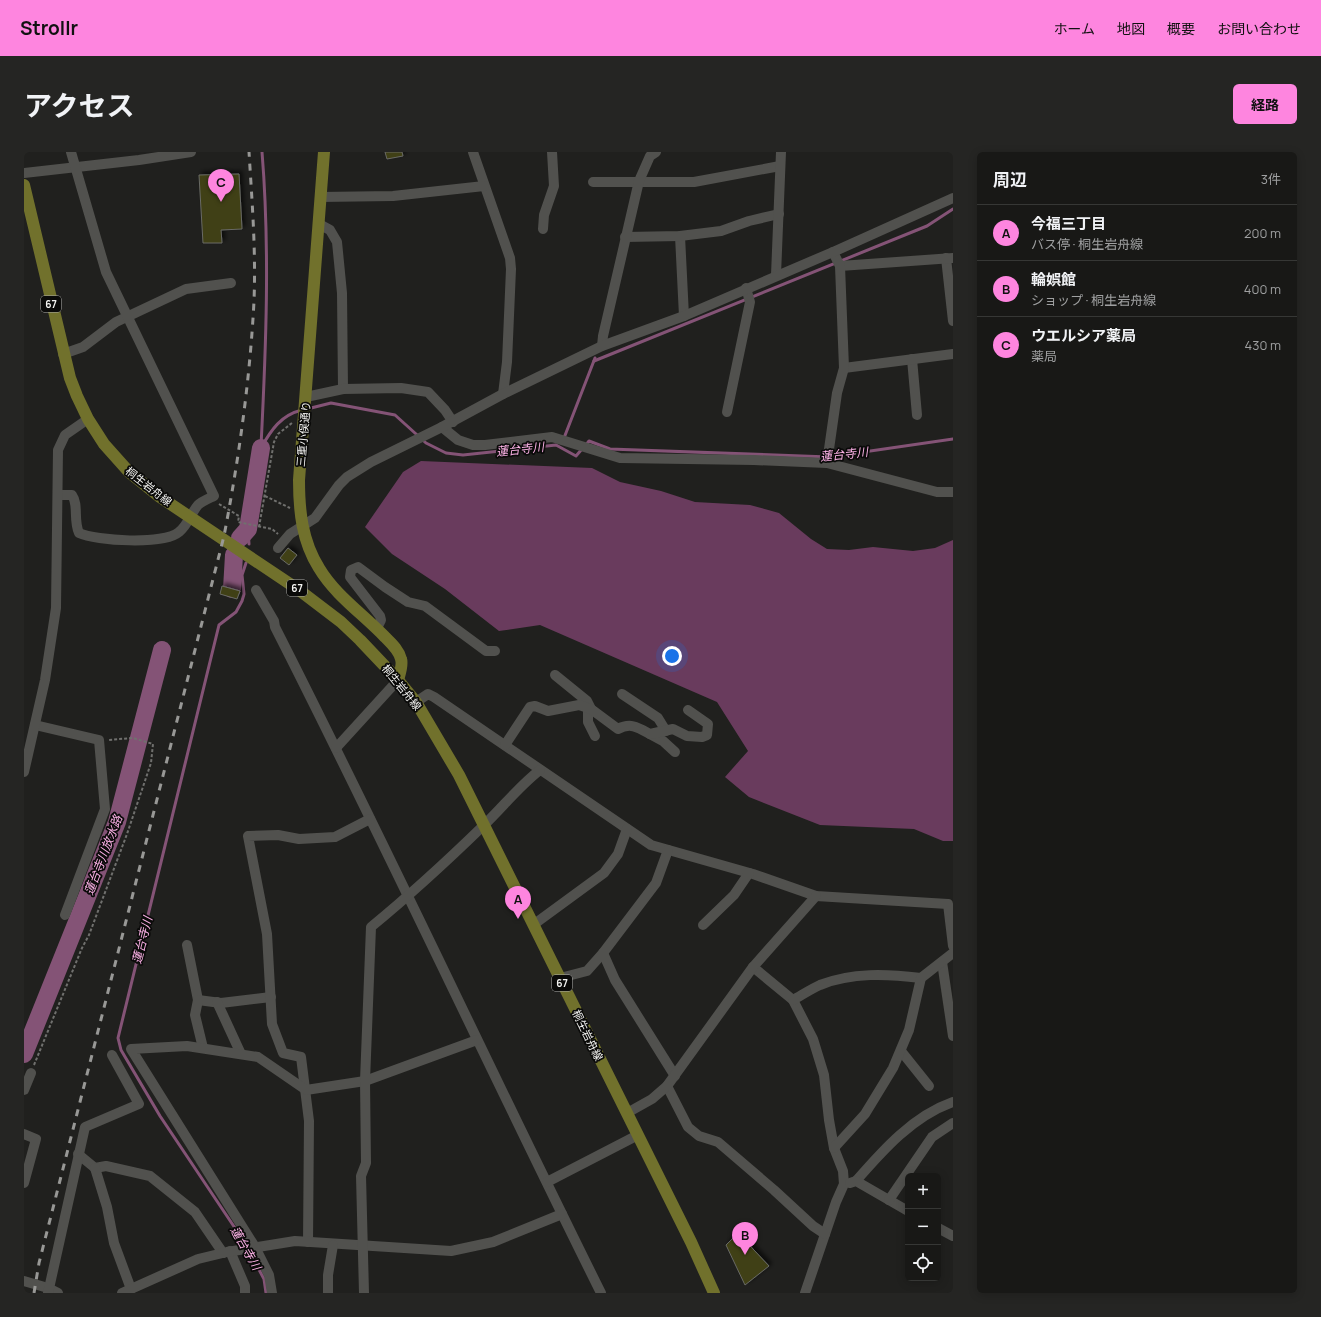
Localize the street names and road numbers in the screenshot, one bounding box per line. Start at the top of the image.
road number: 67 [41,296,61,312]
street label: 三重小俣通り [293,400,313,468]
street label: 桐生岩舟線 [123,463,175,509]
road number: 67 [287,580,307,596]
street label: 桐生岩舟線 [379,661,425,713]
road number: 67 [552,975,572,991]
street label: 桐生岩舟線 [569,1007,607,1063]

